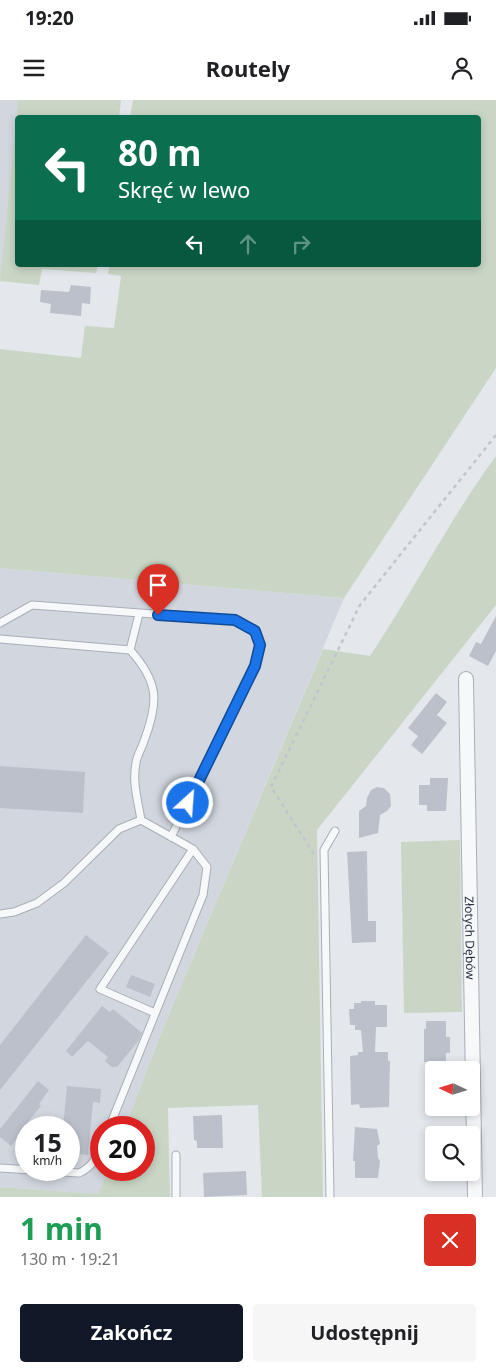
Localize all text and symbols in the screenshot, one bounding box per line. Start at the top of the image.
text: 19:20 [25,5,74,31]
text: Routely [206,53,290,83]
icon: menu [20,54,48,82]
icon: person [448,54,476,82]
text: 80 m [118,129,201,176]
icon: left [35,135,100,200]
text: Skręć w lewo [118,174,250,204]
icon: left [181,230,209,258]
icon: ahead [234,230,262,258]
icon: right [287,230,315,258]
pin [137,564,179,615]
icon: arrive [144,571,172,599]
position arrow [161,776,213,828]
street label: Złotych Dębów [461,896,480,980]
north arrow [425,1061,480,1116]
map controls [425,1061,480,1181]
speed limit sign: 20 [90,1116,155,1181]
text: 15 [33,1125,62,1159]
button: search [425,1126,480,1181]
text: km/h [33,1152,62,1169]
text: 1 min [20,1208,103,1249]
button: close [424,1214,476,1266]
text: 130 m · 19:21 [20,1248,120,1270]
button: Zakończ [20,1304,243,1362]
button: Udostępnij [253,1304,476,1362]

